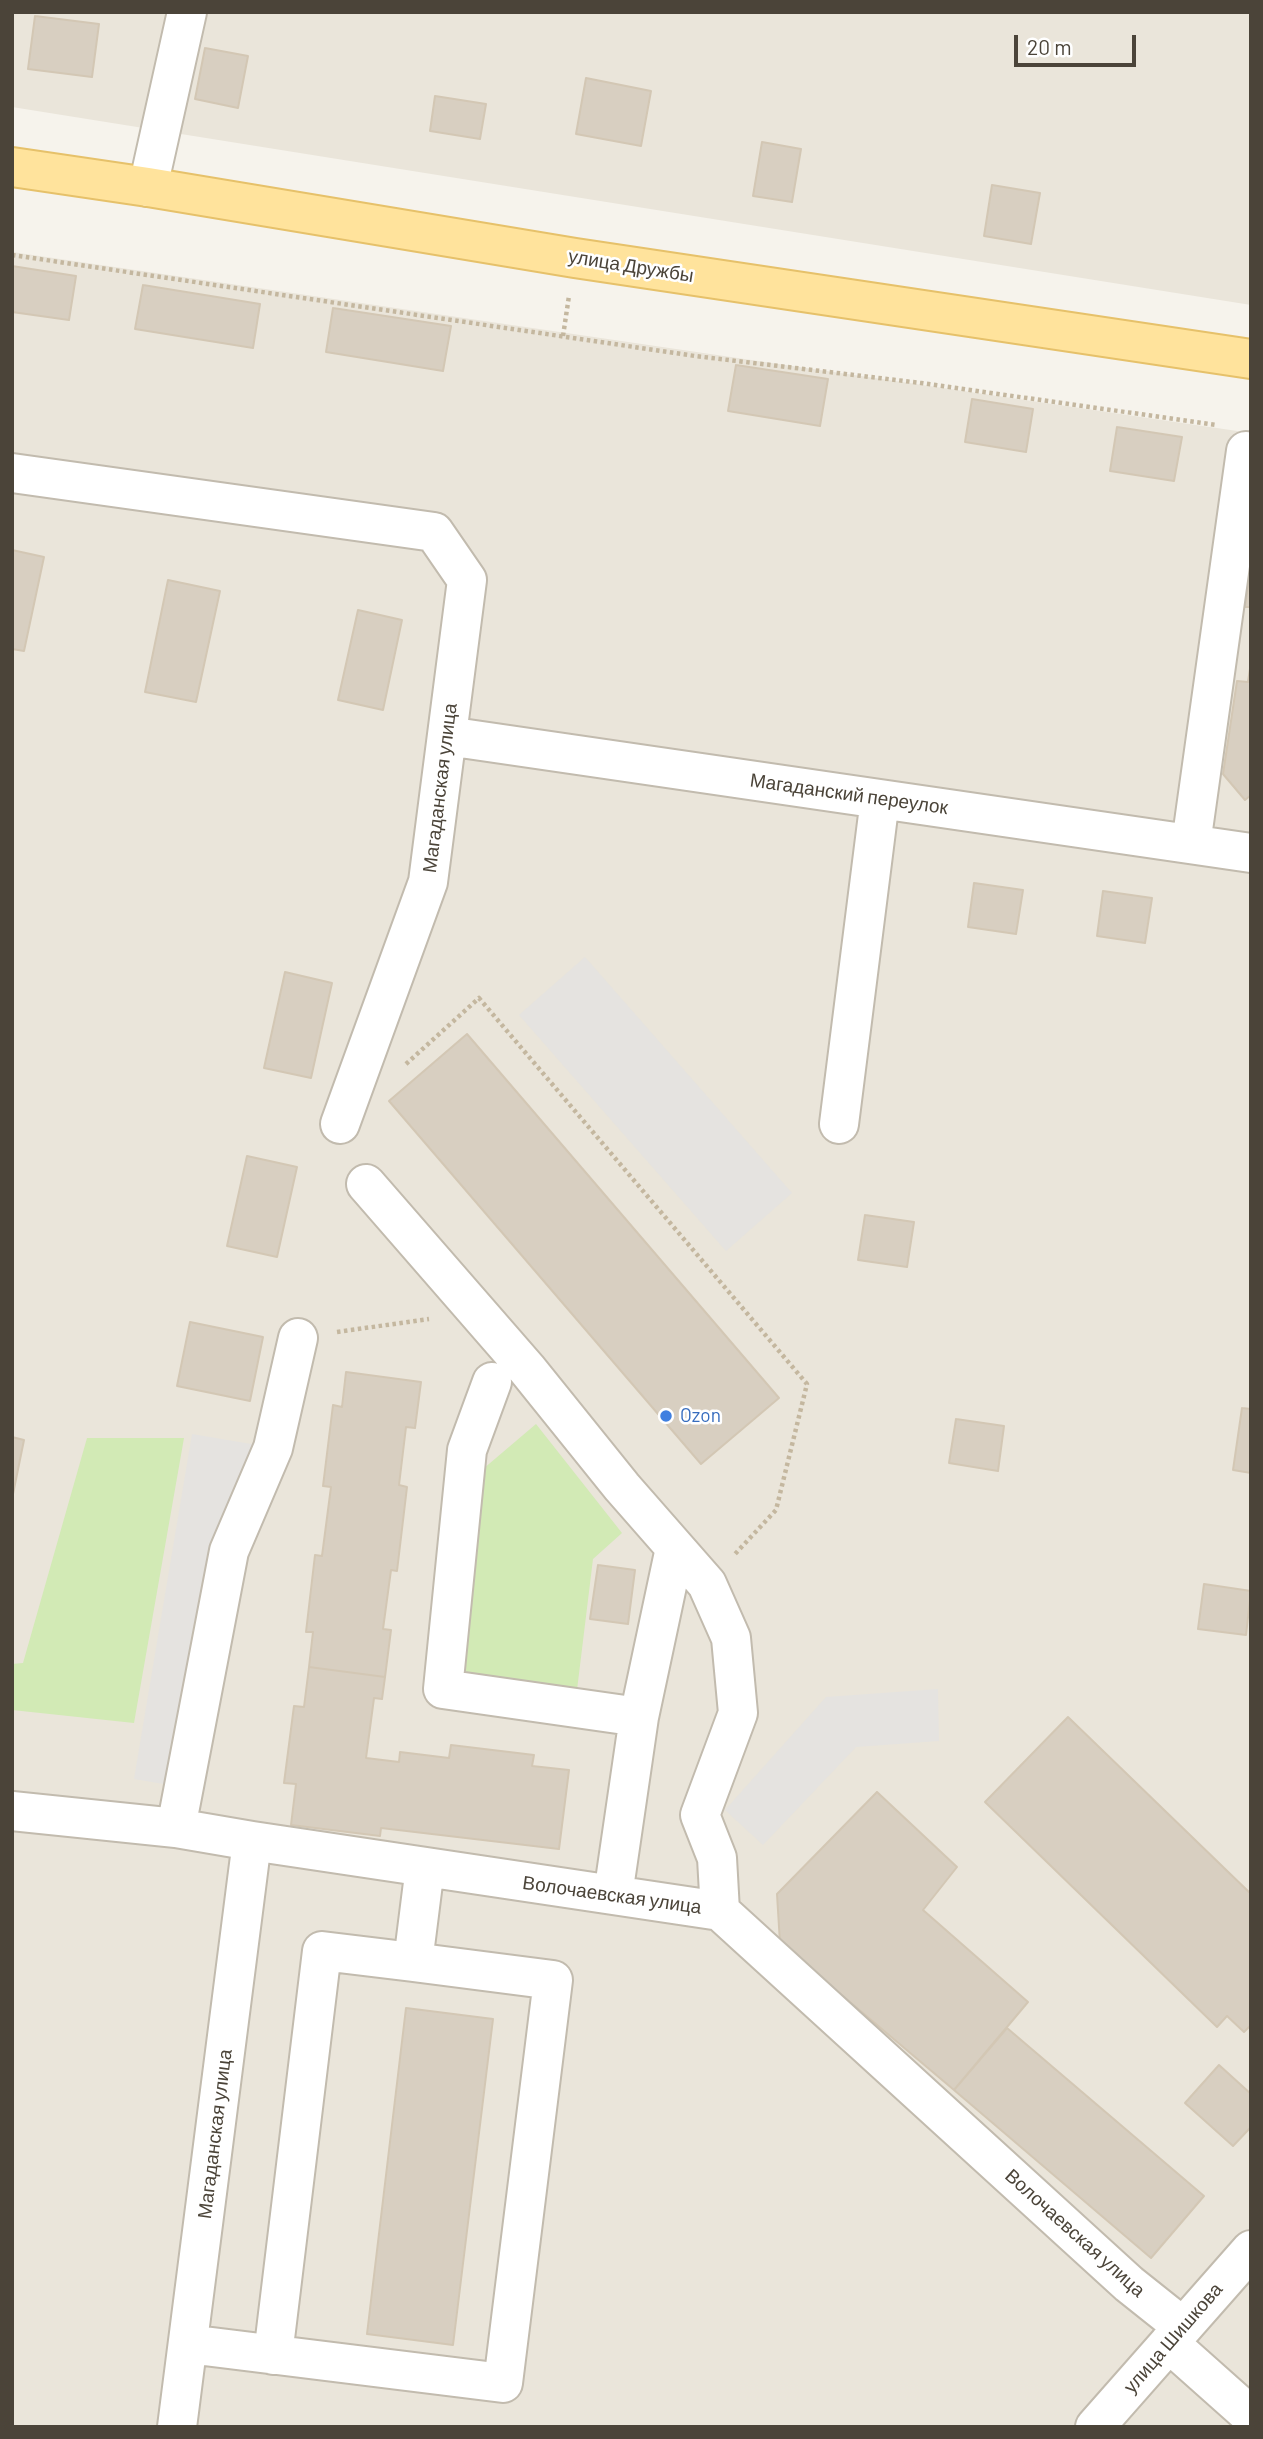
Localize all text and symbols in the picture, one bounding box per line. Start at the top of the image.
scale bar [1018,21,1140,65]
text: 20 m [1027,34,1072,59]
street label: улица Дружбы [567,245,695,287]
street label: Магаданская улица [418,702,462,874]
street label: Магаданский переулок [749,769,949,819]
place label: Ozon [680,1405,721,1427]
marker: Ozon [658,1408,674,1424]
street label: Волочаевская улица [521,1871,703,1919]
street label: Магаданская улица [193,2048,237,2220]
street label: Волочаевская улица [1000,2164,1150,2302]
street label: улица Шишкова [1119,2278,1227,2398]

